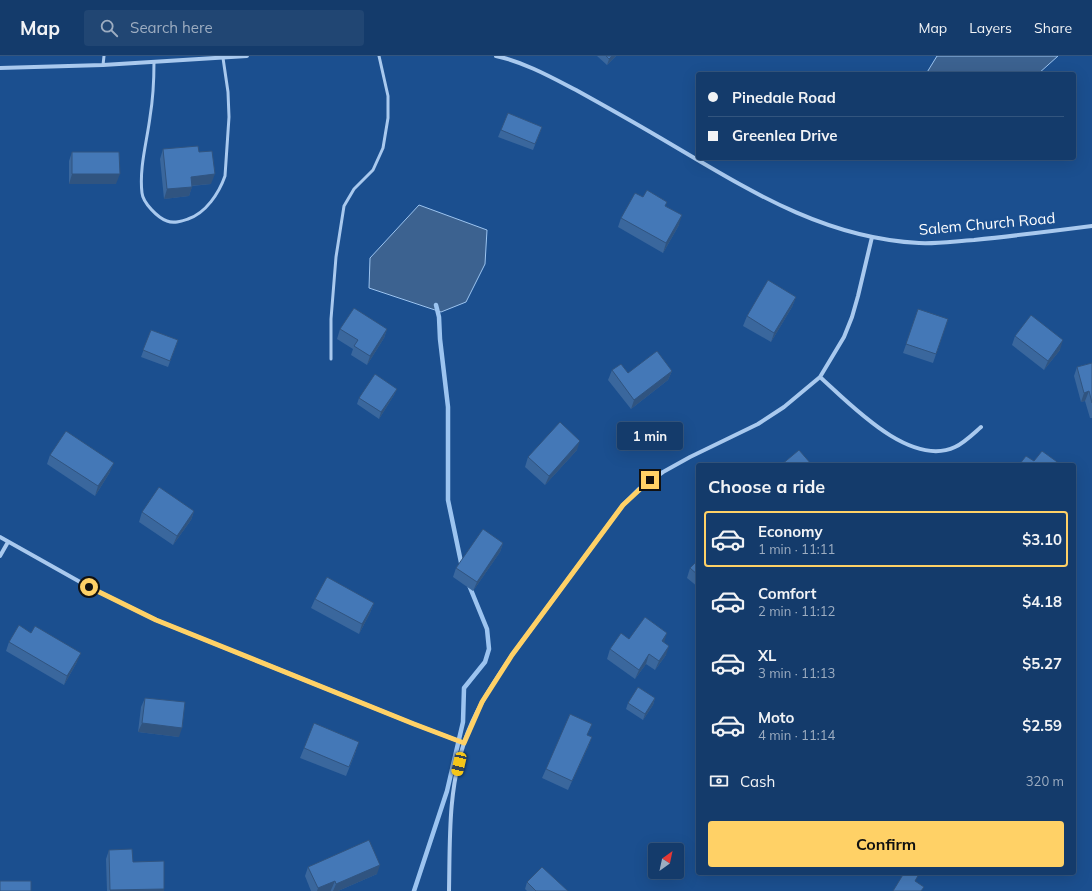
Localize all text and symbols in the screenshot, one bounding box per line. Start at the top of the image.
search box [84,10,364,46]
text: Map [20,16,60,40]
icon: search [98,17,120,39]
text: Search here [130,18,213,37]
text: Map [918,19,947,37]
text: Layers [969,19,1012,37]
text: Share [1034,19,1072,37]
text: Pinedale Road [732,88,836,107]
text: Greenlea Drive [732,126,837,145]
street label: Salem Church Road [918,208,1056,239]
callout: 1 min [617,422,683,450]
text: 1 min [633,428,667,444]
route end [641,471,659,489]
text: Choose a ride [708,475,825,498]
icon: car [710,521,746,557]
text: Economy [758,522,823,541]
text: $3.10 [1022,530,1062,549]
text: 1 min · 11:11 [758,541,835,557]
route start [80,578,98,596]
icon: car [710,583,746,619]
text: Comfort [758,584,816,603]
text: $4.18 [1022,592,1062,611]
text: 2 min · 11:12 [758,603,835,619]
icon: car [710,645,746,681]
text: XL [758,646,776,665]
text: $5.27 [1022,654,1062,673]
text: 3 min · 11:13 [758,665,835,681]
icon: car [710,707,746,743]
text: Moto [758,708,794,727]
text: $2.59 [1022,716,1062,735]
text: 4 min · 11:14 [758,727,835,743]
car [450,751,468,777]
icon: cash [708,770,730,792]
text: Cash [740,772,775,791]
text: 320 m [1026,773,1064,789]
button: Confirm [708,821,1064,867]
north arrow [648,843,684,879]
map controls [648,843,684,879]

